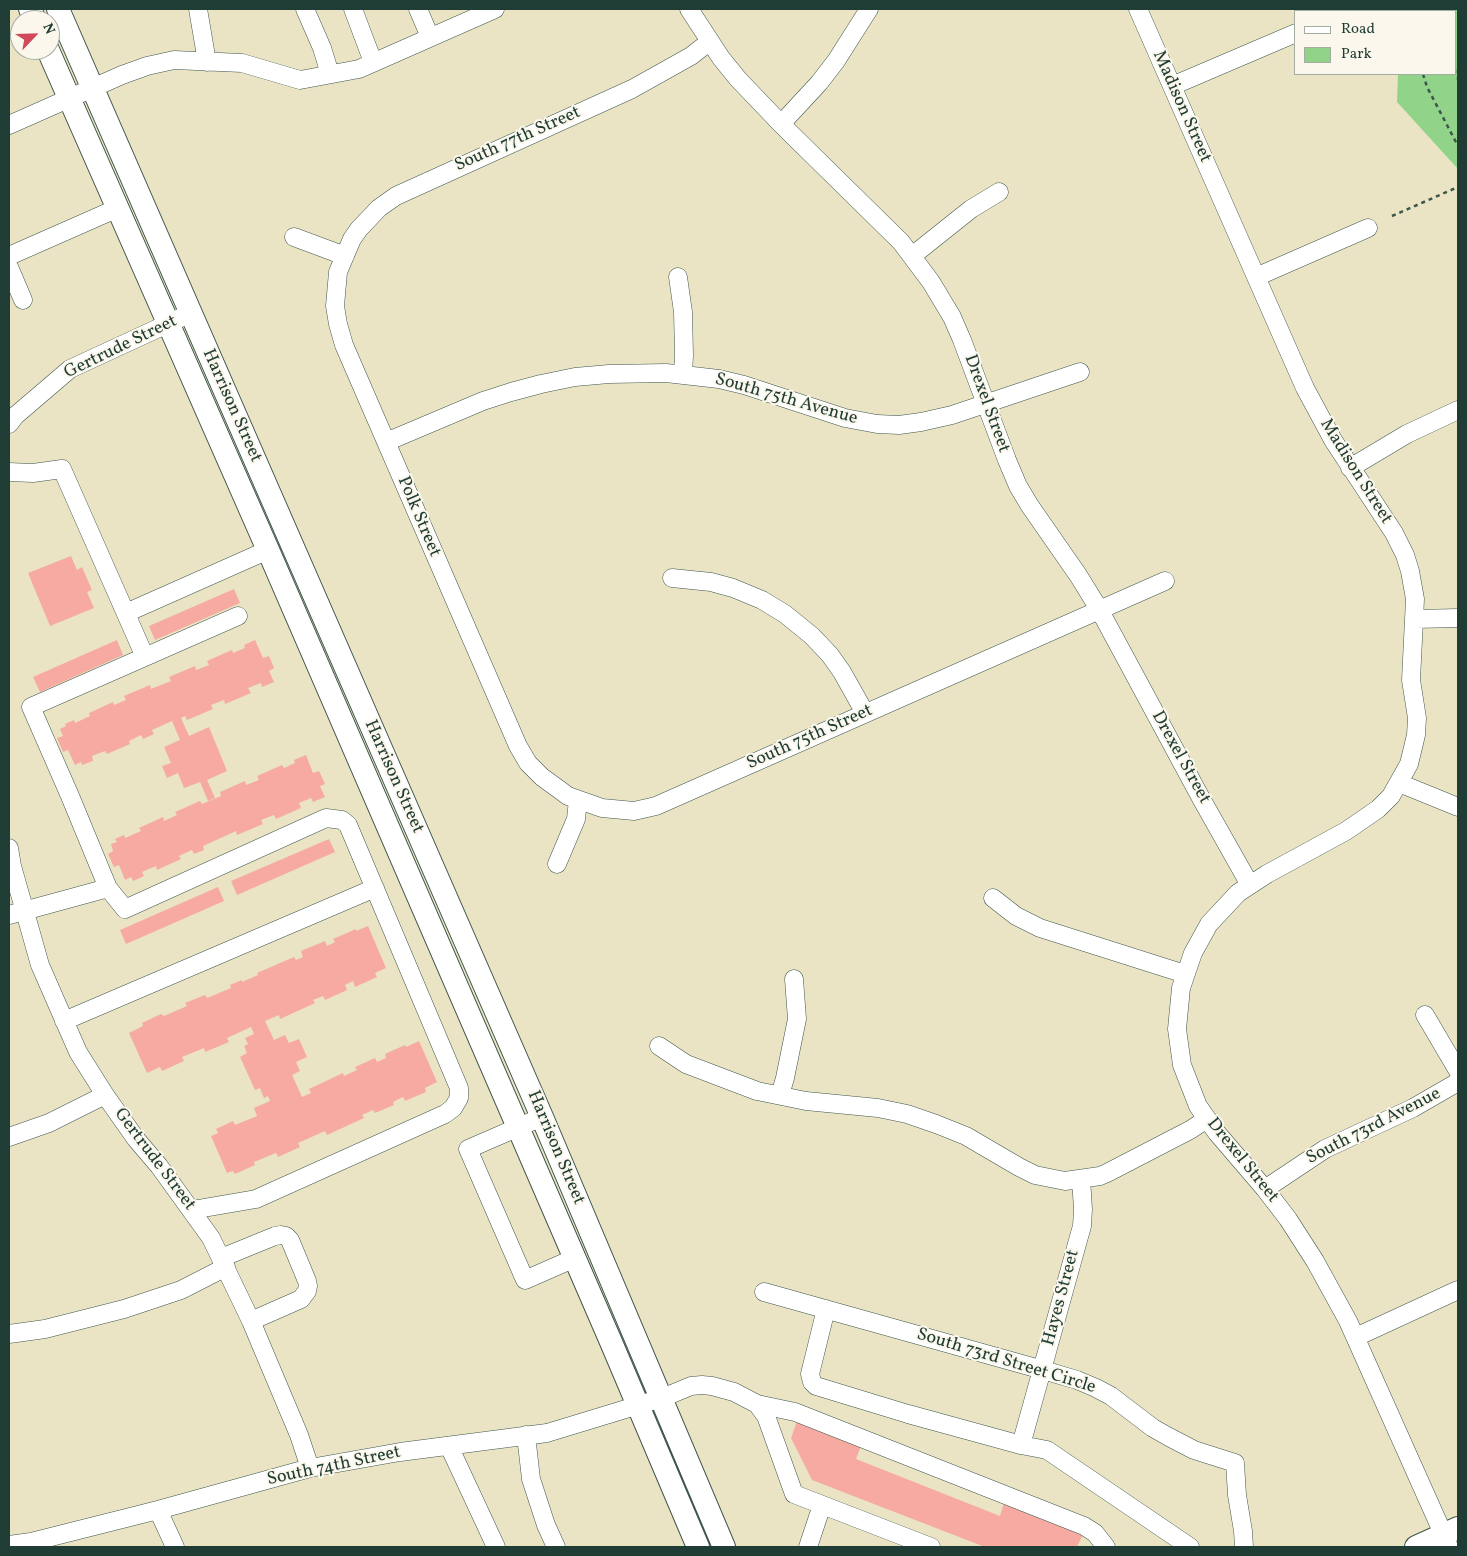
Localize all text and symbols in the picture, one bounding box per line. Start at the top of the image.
north arrow [10,10,60,60]
legend [1294,10,1457,75]
text: Road [1341,19,1375,40]
text: N [37,21,59,38]
text: Park [1341,44,1372,65]
street label: Madison Street [1147,48,1215,166]
street label: South 77th Street [452,103,584,177]
street label: Gertrude Street [61,311,181,385]
street label: Harrison Street [196,346,266,466]
street label: Drexel Street [958,352,1014,456]
street label: South 75th Avenue [712,369,860,431]
street label: Madison Street [1314,415,1396,529]
street label: Polk Street [391,473,445,561]
street label: South 75th Street [744,701,876,775]
street label: Drexel Street [1146,708,1214,808]
street label: Harrison Street [358,717,428,837]
street label: South 73rd Avenue [1303,1084,1445,1170]
street label: Harrison Street [521,1088,589,1208]
street label: Gertrude Street [108,1105,200,1215]
street label: Drexel Street [1201,1114,1283,1208]
street label: Hayes Street [1039,1248,1085,1348]
street label: South 73rd Street Circle [914,1324,1098,1400]
street label: South 74th Street [265,1442,403,1492]

